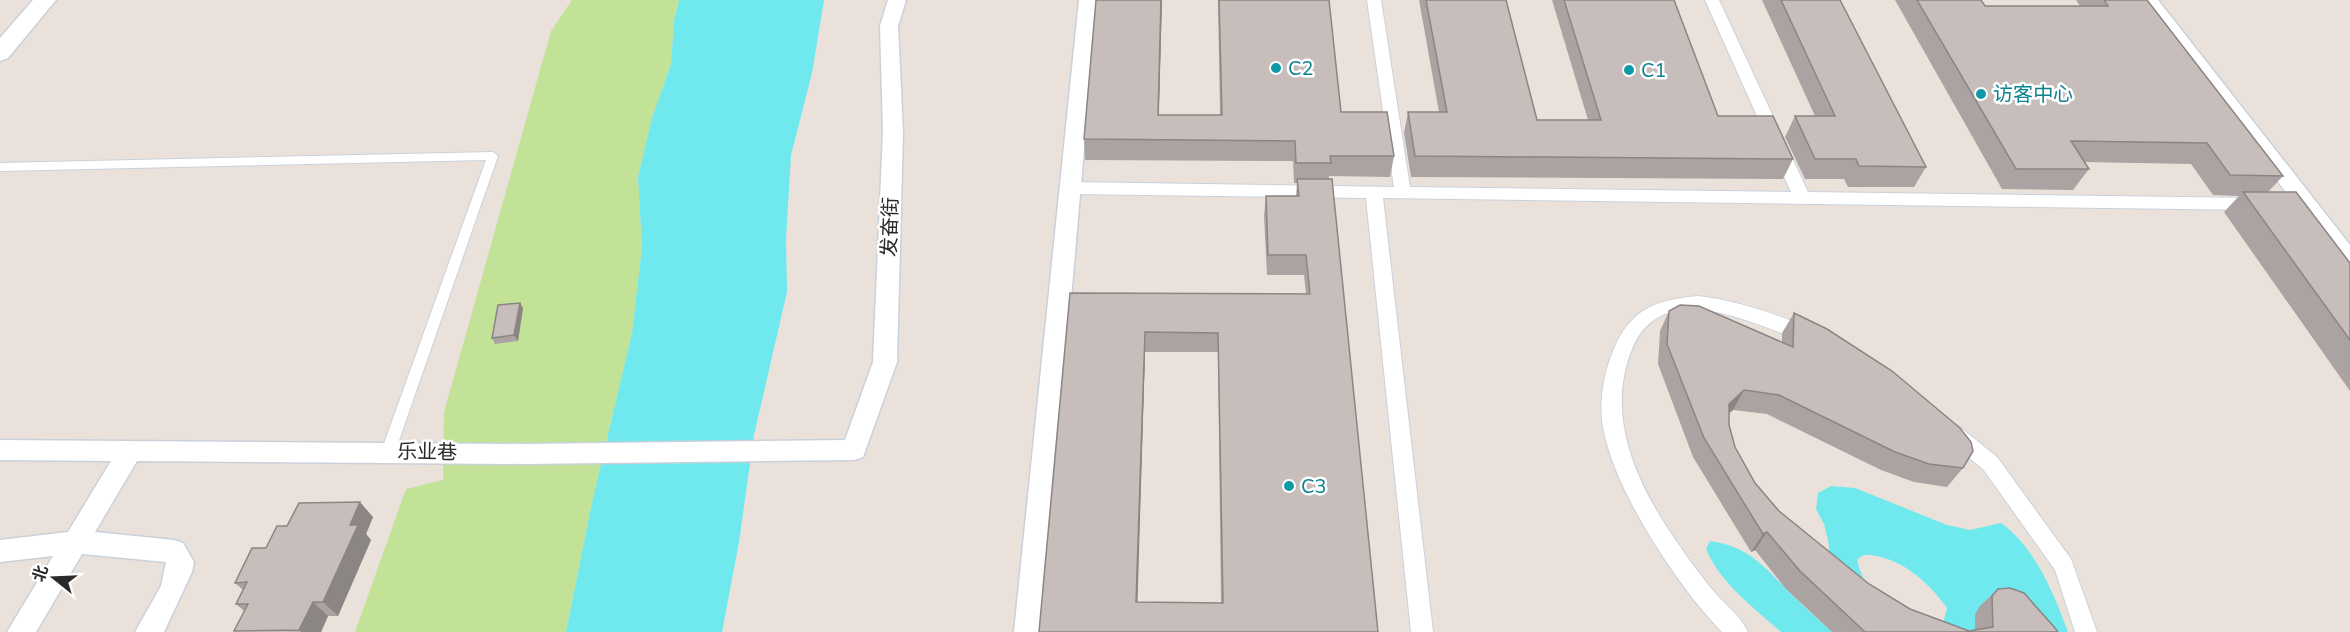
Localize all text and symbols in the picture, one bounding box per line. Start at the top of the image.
place label: C2 [1288,55,1313,82]
place label: C1 [1641,57,1666,84]
marker: C2 [1269,61,1283,75]
marker: C1 [1622,63,1636,77]
place label: 访客中心 [1993,81,2073,108]
marker: 访客中心 [1974,87,1988,101]
street label: 发奋街 [875,197,905,257]
street label: 乐业巷 [397,438,457,466]
place label: C3 [1301,473,1326,500]
marker: C3 [1282,479,1296,493]
north arrow [24,548,84,608]
text: 北 [28,563,54,585]

